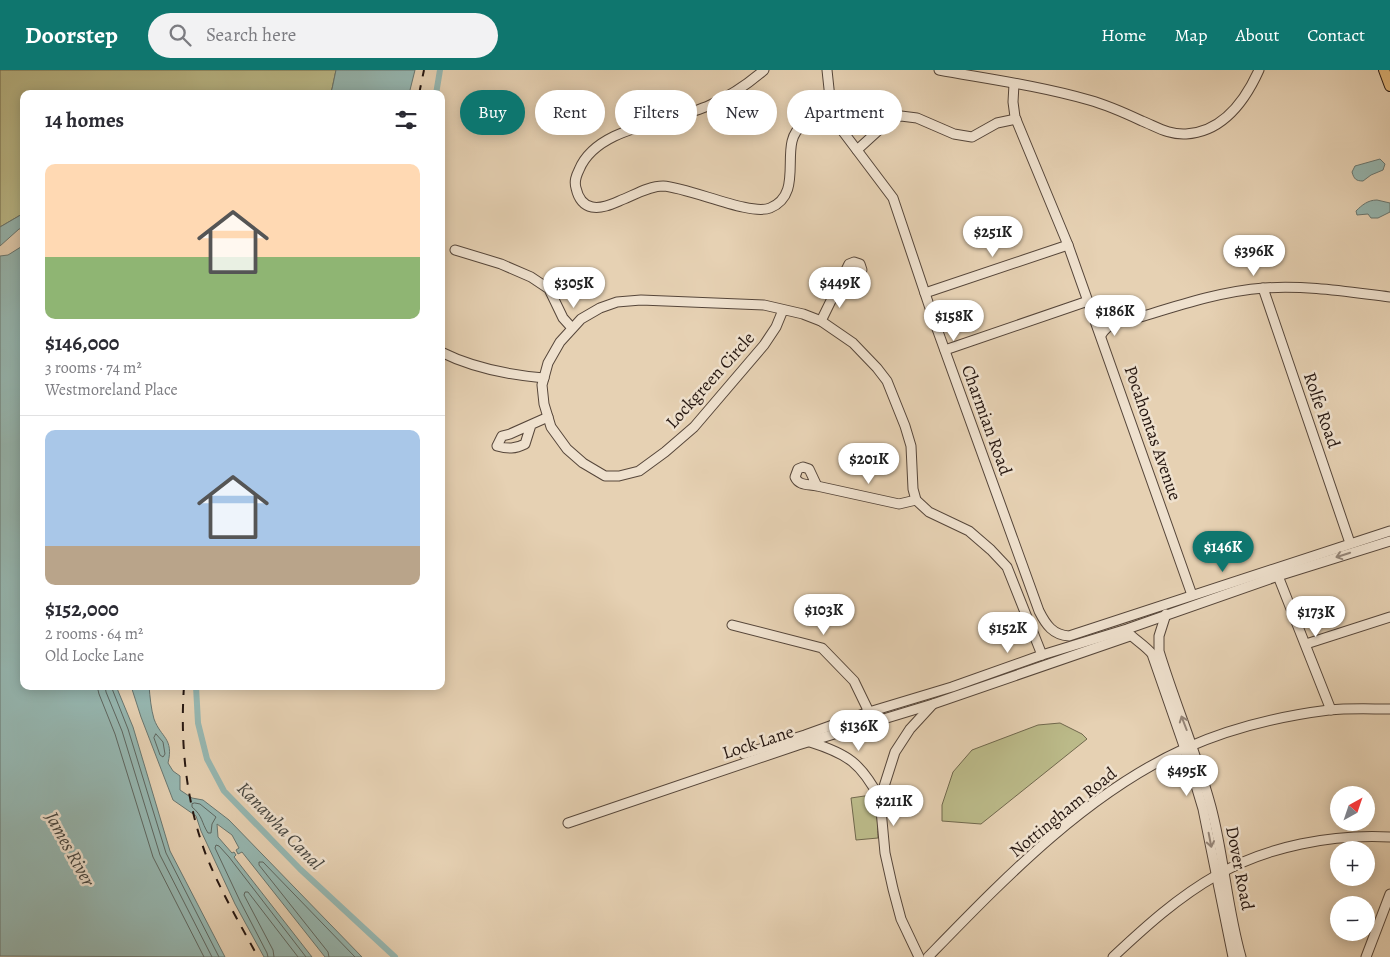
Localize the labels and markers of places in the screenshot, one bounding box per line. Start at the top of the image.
pin: $251K [958,216,1028,258]
pin: $396K [1219,234,1289,277]
pin: $305K [539,266,609,309]
pin: $449K [805,266,875,309]
pin: $186K [1080,294,1150,337]
pin: $158K [919,300,989,342]
pin: $201K [834,442,904,485]
pin: $146K [1188,530,1258,573]
pin: $103K [789,594,859,636]
pin: $173K [1281,596,1351,638]
pin: $152K [973,612,1043,654]
pin: $136K [824,710,894,752]
pin: $495K [1152,754,1222,797]
pin: $211K [859,784,929,827]

